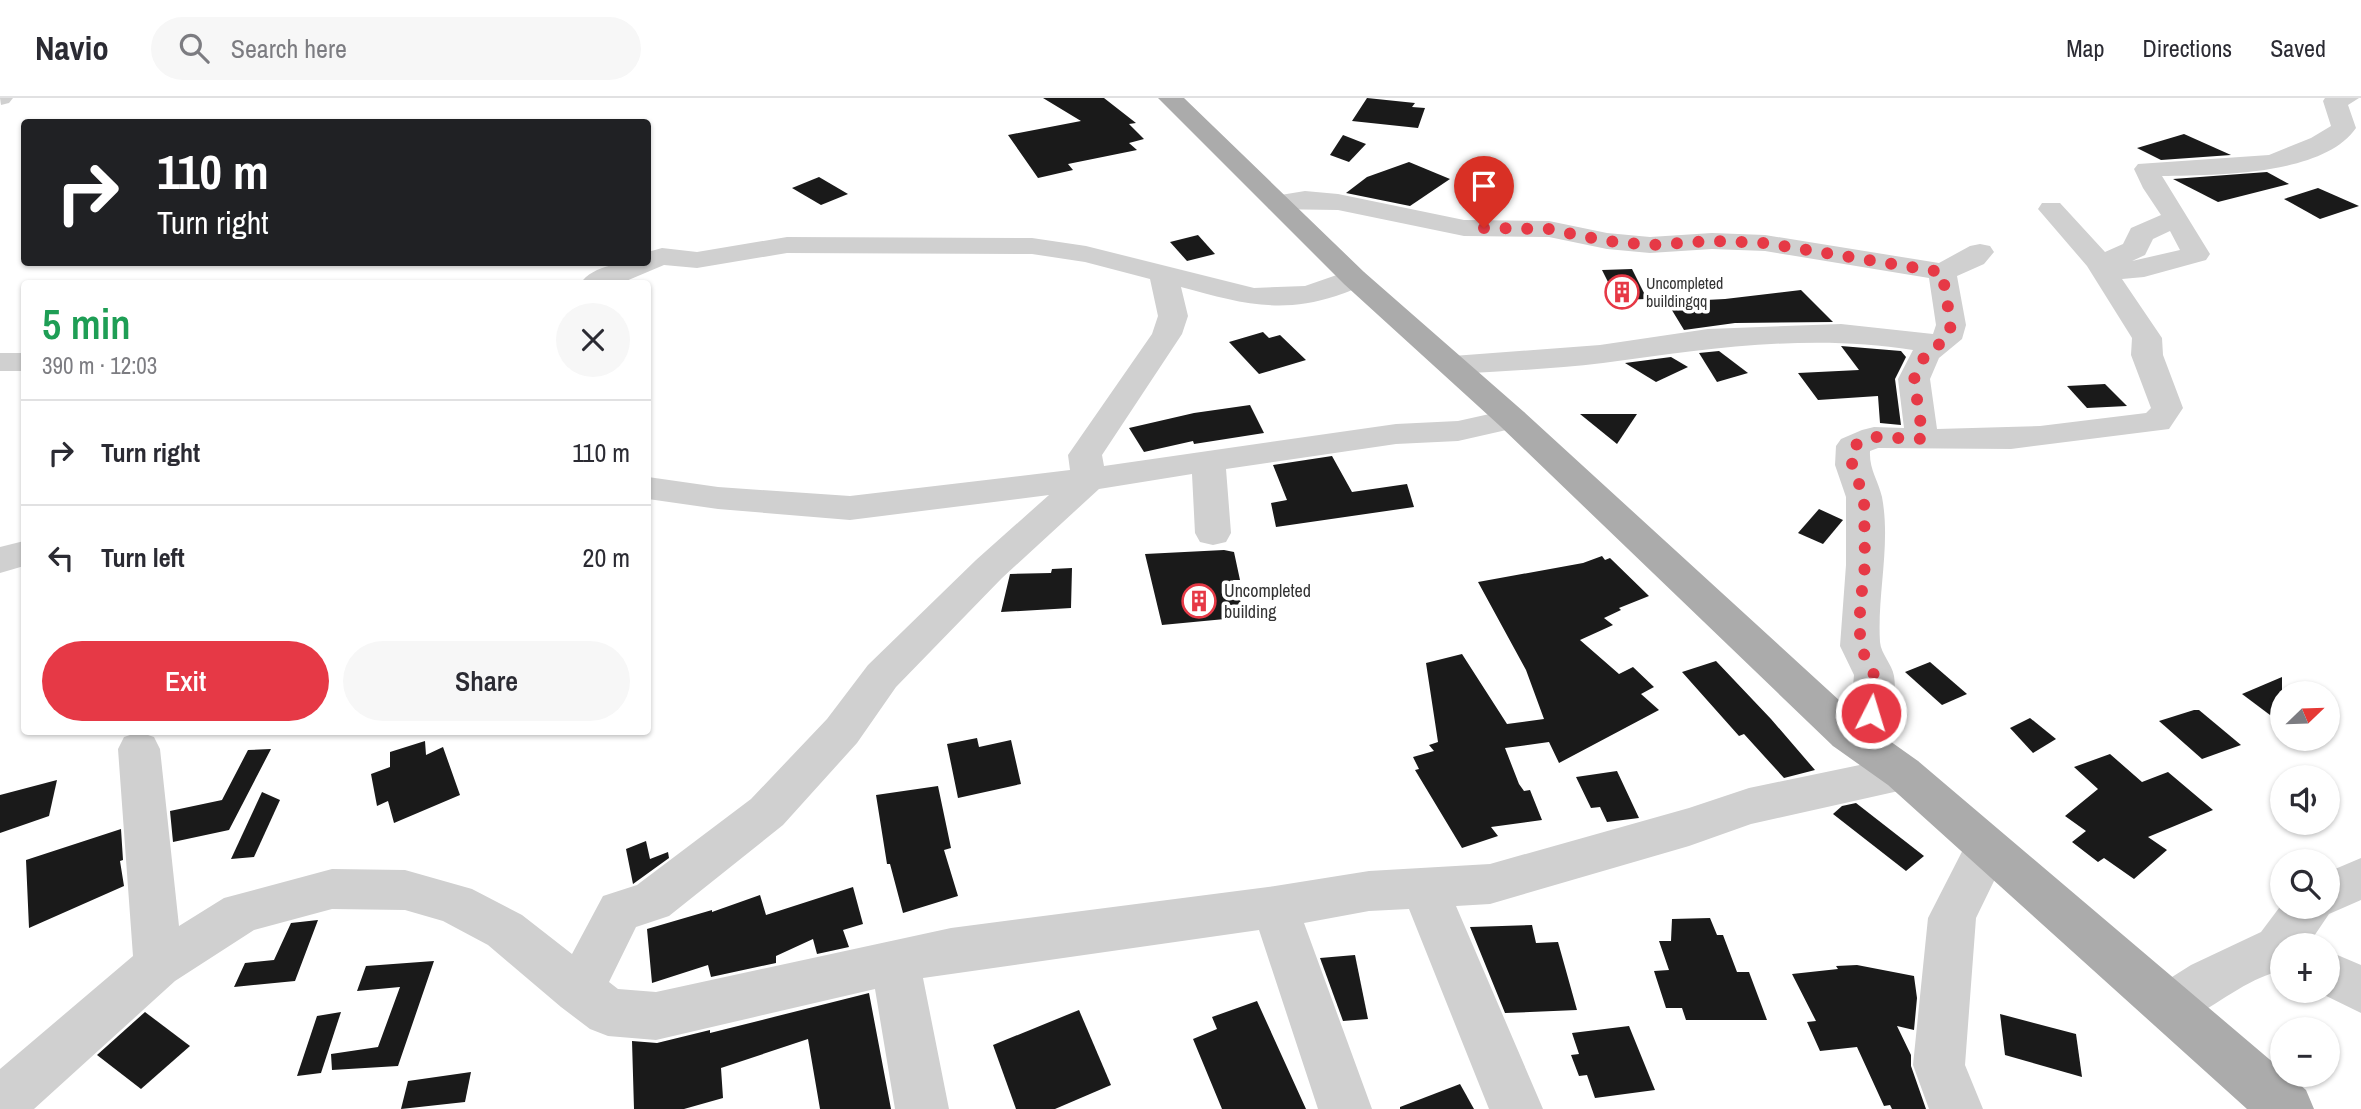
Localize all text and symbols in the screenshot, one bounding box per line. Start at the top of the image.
search box [151,17,641,80]
text: Navio [35,26,109,70]
icon: search [175,29,213,67]
text: Search here [231,31,347,66]
text: Map [2066,32,2104,64]
text: Directions [2142,32,2232,64]
text: Saved [2270,32,2326,64]
text: 110 m [157,138,269,204]
icon: right [42,147,133,238]
pin [1454,156,1514,228]
icon: arrive [1465,167,1503,205]
text: Turn right [157,201,269,244]
place label: Uncompleted buildingqq [1646,272,1723,312]
building icon: Uncompleted buildingqq [1603,273,1641,311]
text: 5 min [42,296,131,352]
button: close [556,303,630,377]
text: 390 m · 12:03 [42,350,157,381]
icon: right [42,434,80,472]
text: Turn right [101,435,200,470]
text: 110 m [572,435,630,470]
icon: left [42,539,80,577]
text: Turn left [101,540,185,575]
text: 20 m [583,540,630,575]
place label: Uncompleted building [1224,578,1311,624]
building icon: Uncompleted building [1180,582,1218,620]
button: Exit [42,641,329,721]
button: Share [343,641,630,721]
position arrow [1834,676,1908,750]
north arrow [2270,681,2340,751]
map controls [2270,681,2340,1087]
button: sound [2270,765,2340,835]
button: search [2270,849,2340,919]
button: + [2270,933,2340,1003]
button: − [2270,1017,2340,1087]

